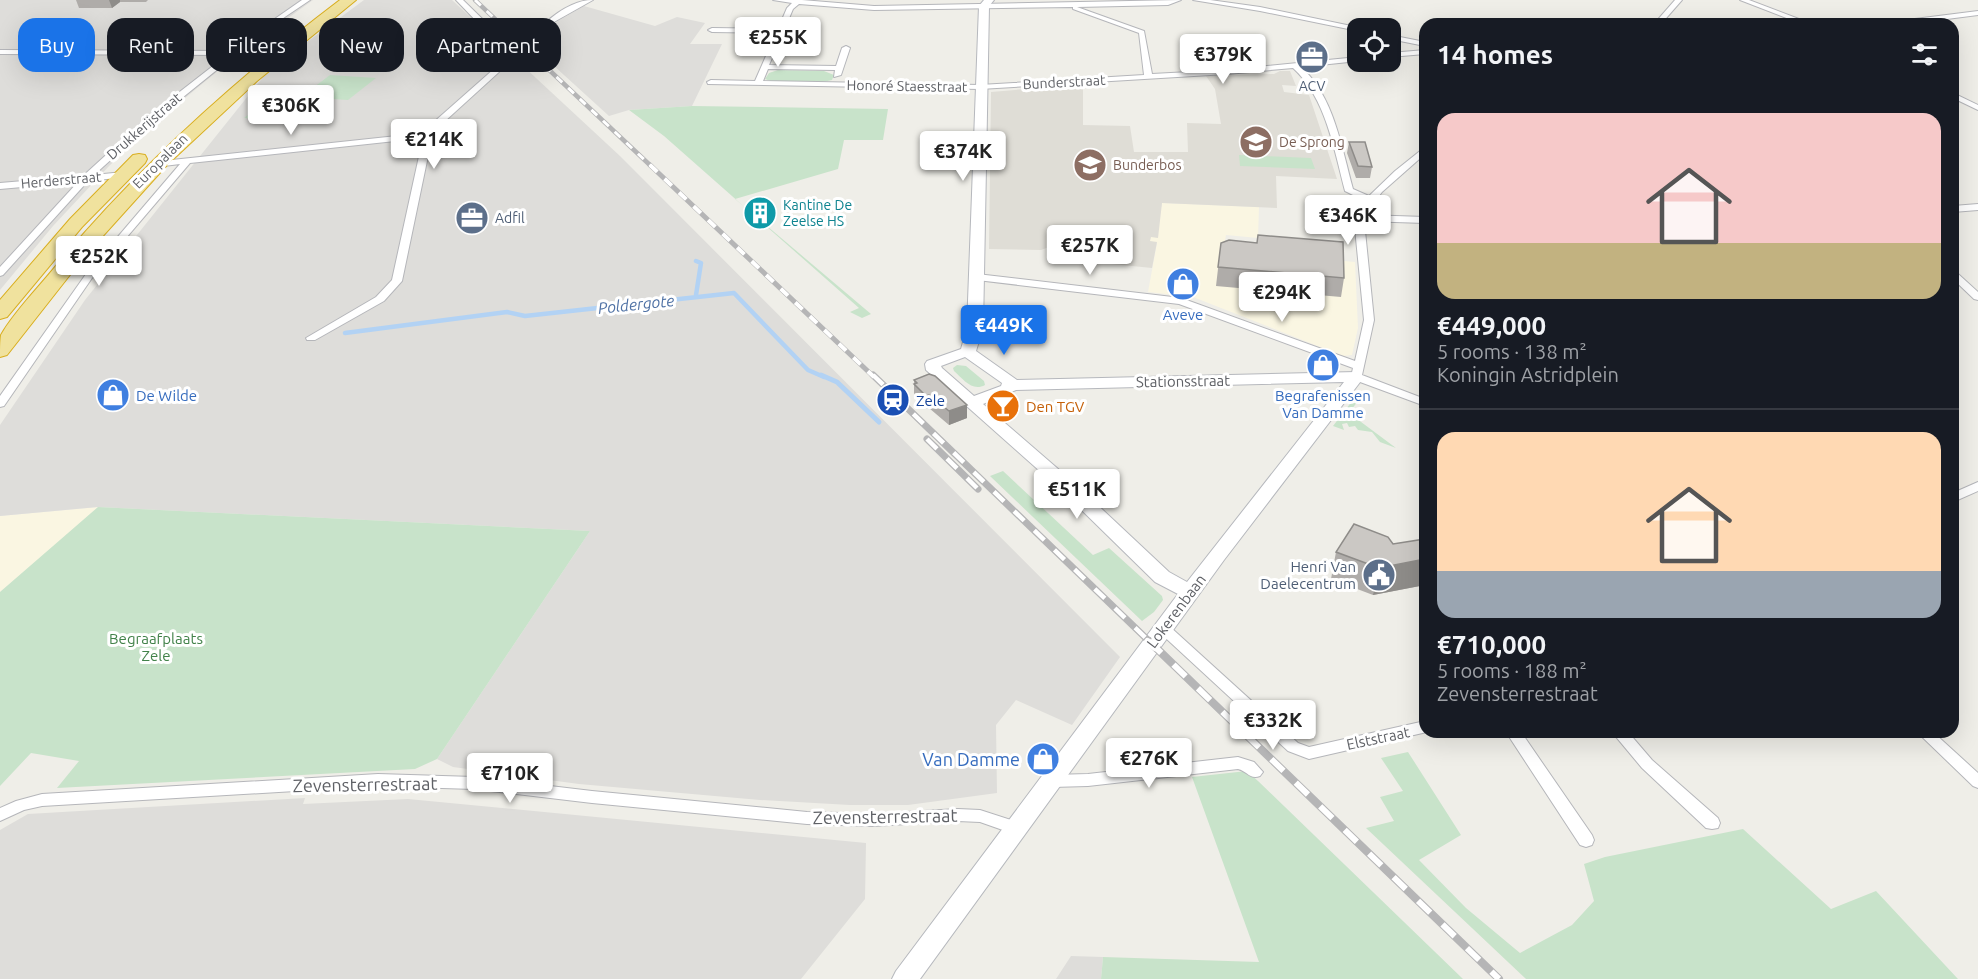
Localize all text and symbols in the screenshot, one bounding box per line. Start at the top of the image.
pin: €255K [736,17,820,68]
chip: Buy [18,18,95,72]
chip: Rent [107,18,194,72]
chip: Filters [206,18,307,72]
chip: New [319,18,404,72]
chip: Apartment [416,18,561,72]
map controls [1347,18,1401,72]
button: locate [1347,18,1401,72]
text: €255K [749,25,807,48]
pin: €379K [1181,34,1265,85]
icon: filters [1908,38,1941,71]
office icon: ACV [1294,39,1330,75]
text: 14 homes [1437,40,1553,69]
text: €379K [1194,42,1252,65]
street label: Bunderstraat [1022,72,1106,92]
street label: Honoré Staesstraat [846,77,968,95]
place label: ACV [1299,78,1325,94]
pin: €306K [249,85,333,136]
street label: Drukkerijstraat [103,89,185,163]
text: €306K [262,93,320,116]
pin: €214K [392,119,476,170]
school or university icon: De Sprong [1238,124,1274,160]
text: €214K [405,127,463,150]
street label: Europalaan [129,130,191,192]
pin: €374K [921,131,1005,182]
place label: De Sprong [1279,134,1345,150]
text: €374K [934,139,992,162]
school or university icon: Bunderbos [1072,147,1108,183]
icon: home [1635,152,1743,260]
place label: Bunderbos [1113,157,1182,173]
street label: Herderstraat [20,168,102,191]
building icon: Kantine De Zeelse HS [742,195,778,231]
pin: €346K [1306,195,1390,246]
place label: Kantine De Zeelse HS [783,197,852,229]
office icon: Adfil [454,200,490,236]
text: €346K [1319,203,1377,226]
place label: Adfil [495,210,525,226]
pin: €257K [1048,225,1132,276]
text: €257K [1061,233,1119,256]
pin: €252K [57,236,141,287]
text: €252K [70,244,128,267]
shop icon: Aveve [1165,266,1201,302]
pin: €294K [1240,272,1324,323]
text: €294K [1253,280,1311,303]
water label: Poldergote [597,291,675,317]
pin: €449K [962,305,1046,356]
place label: Aveve [1163,306,1203,323]
text: €449,000 [1437,311,1546,340]
text: €449K [975,313,1033,336]
text: 5 rooms · 138 m² [1437,340,1587,363]
shop icon: Begrafenissen Van Damme [1305,347,1341,383]
text: Koningin Astridplein [1437,363,1619,386]
street label: Stationsstraat [1136,372,1230,390]
shop icon: De Wilde [95,377,131,413]
station icon: Zele [875,382,911,418]
place label: De Wilde [136,387,197,404]
place label: Begrafenissen Van Damme [1275,387,1371,421]
bar icon: Den TGV [985,388,1021,424]
place label: Zele [916,392,945,409]
place label: Den TGV [1026,398,1085,415]
pin: €511K [1035,469,1119,520]
icon: home [1635,471,1743,579]
text: €511K [1048,477,1106,500]
public building icon: Henri Van Daelecentrum [1361,557,1397,593]
place label: Henri Van Daelecentrum [1260,558,1356,592]
street label: Lokerenbaan [1143,571,1209,651]
park label: Begraafplaats Zele [109,630,203,664]
text: €710,000 [1437,630,1546,659]
text: 5 rooms · 188 m² [1437,659,1587,682]
text: Zevensterrestraat [1437,682,1598,705]
pin: €332K [1231,700,1315,751]
text: €332K [1244,708,1302,731]
street label: Elststraat [1345,723,1411,753]
pin: €276K [1107,738,1191,789]
shop icon: Van Damme [1025,741,1061,777]
text: €276K [1120,746,1178,769]
place label: Van Damme [922,749,1020,769]
pin: €710K [468,753,552,804]
text: €710K [481,761,539,784]
street label: Zevensterrestraat [292,773,438,795]
street label: Zevensterrestraat [812,805,958,827]

